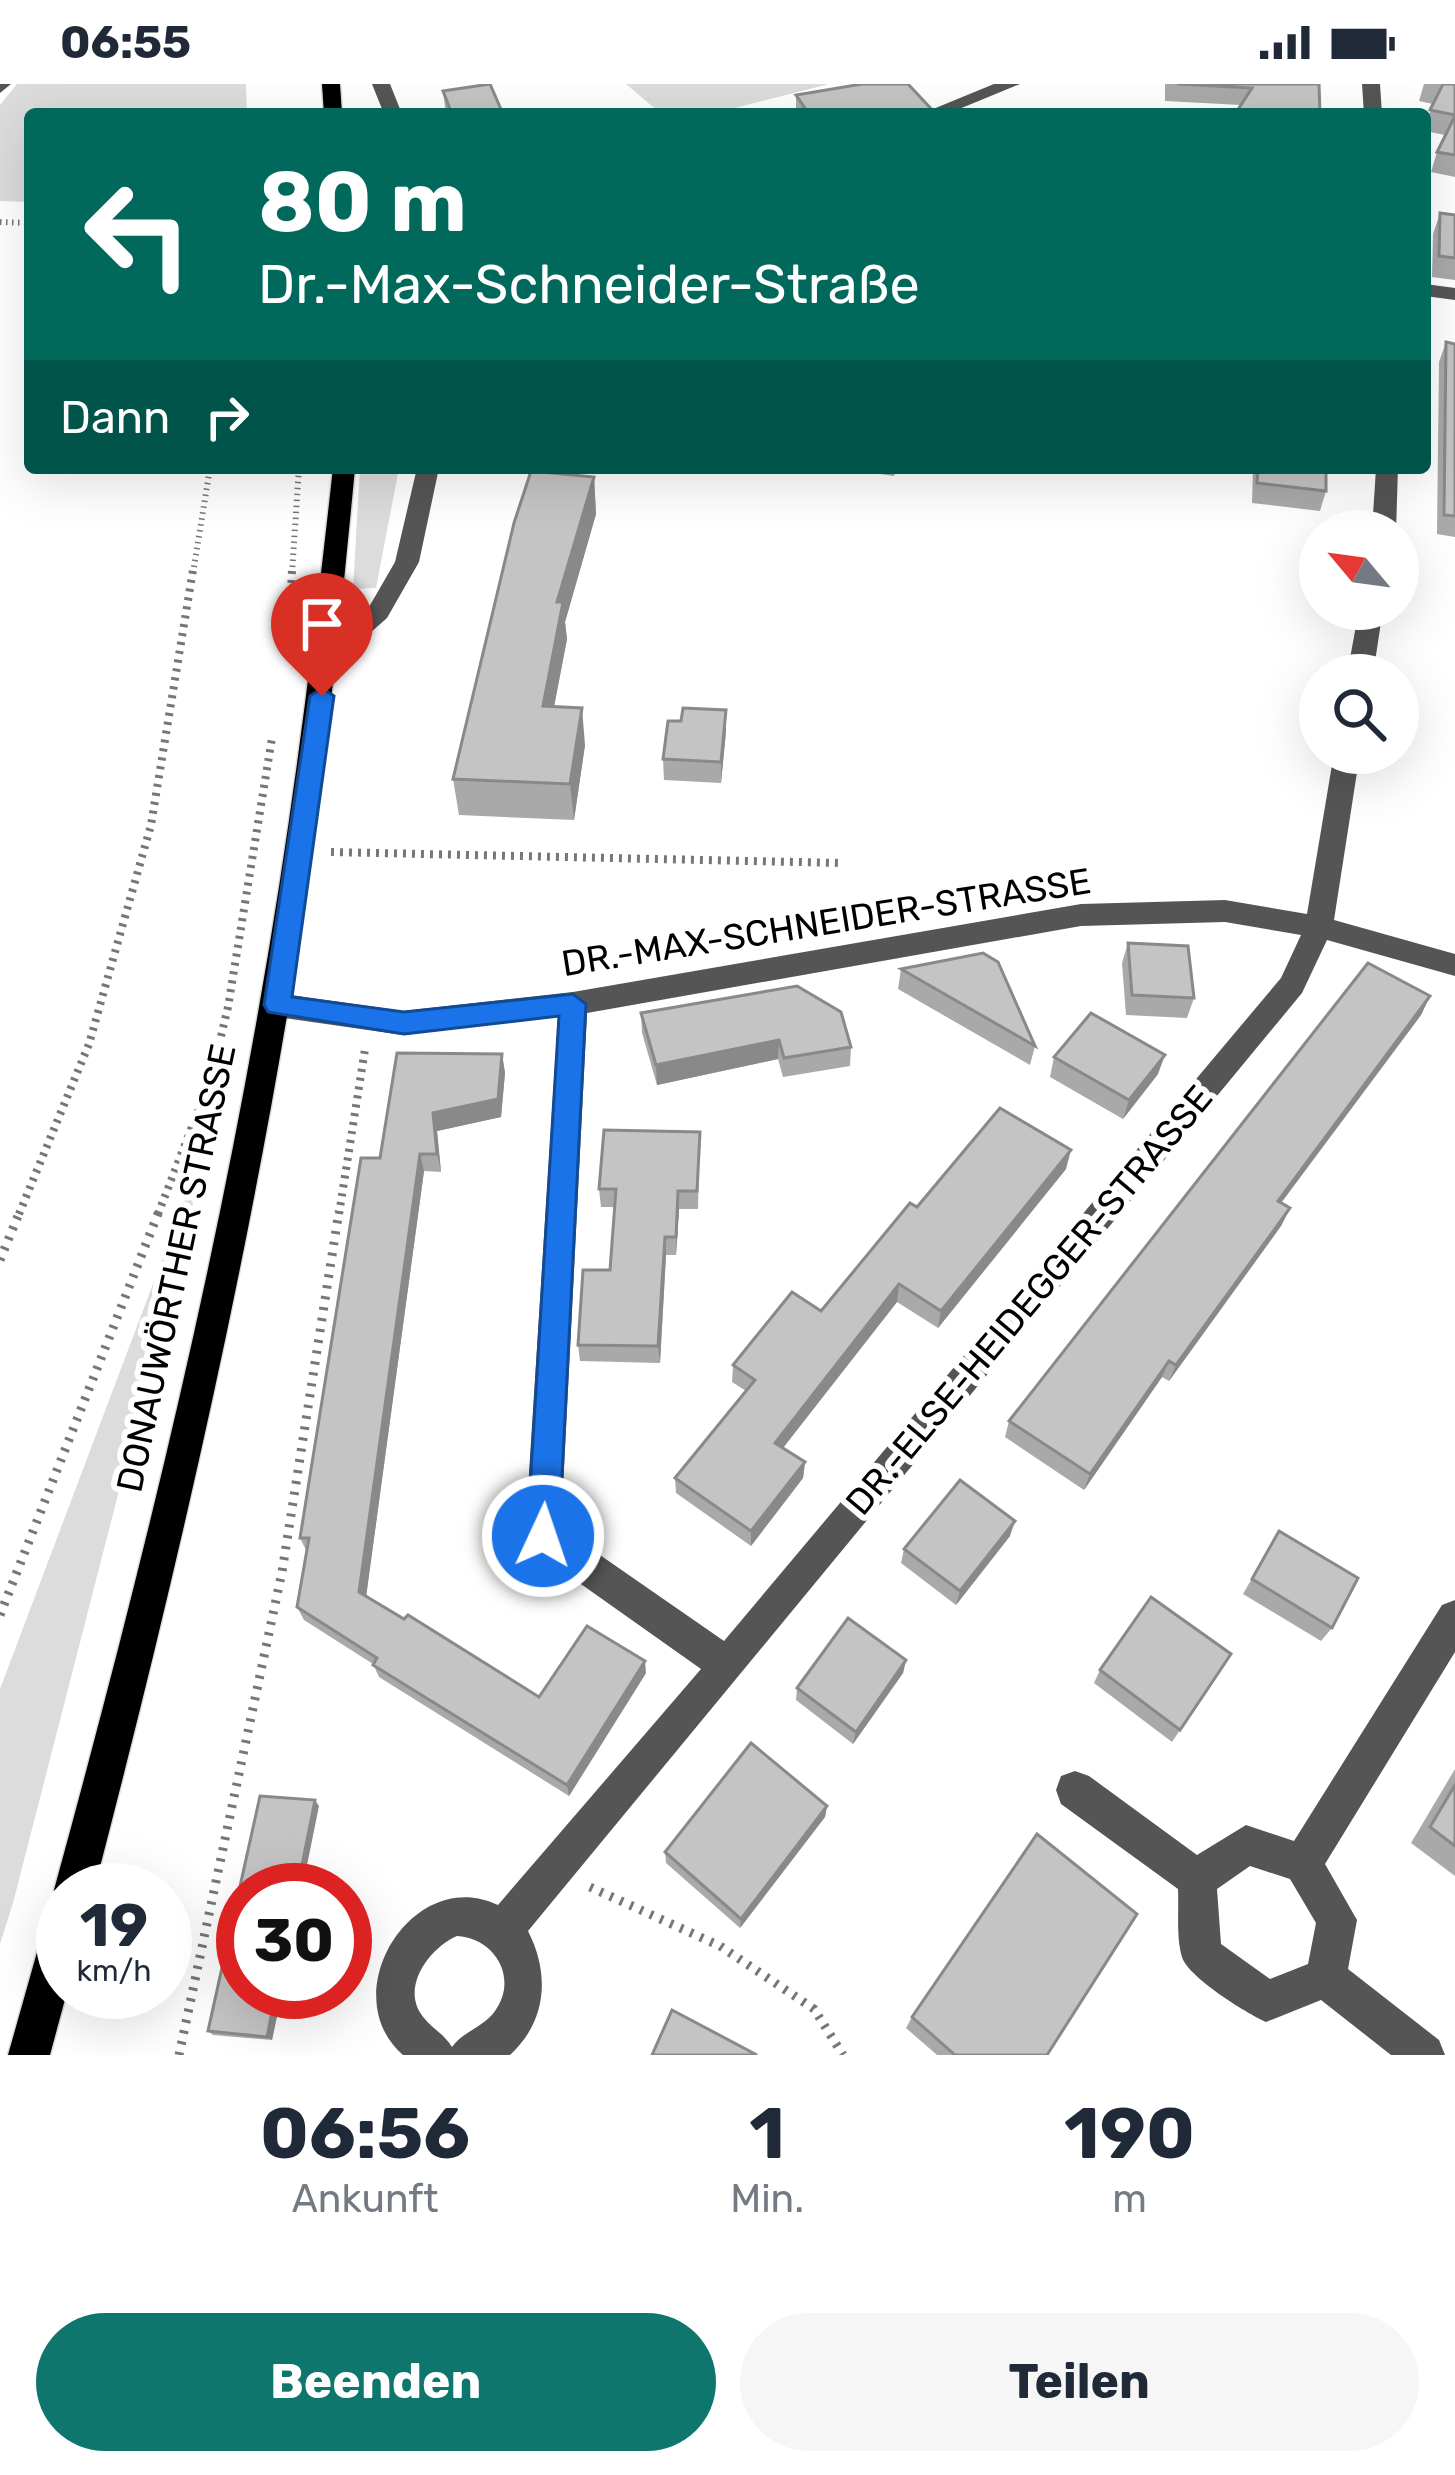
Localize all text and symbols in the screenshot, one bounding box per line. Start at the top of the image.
text: 06:55 [60,16,191,69]
text: 80 m [258,152,467,252]
icon: left [60,156,216,312]
text: Dr.-Max-Schneider-Straße [258,253,920,317]
icon: right [194,384,260,450]
text: Dann [60,391,170,444]
north arrow [1299,510,1419,630]
map controls [1299,510,1419,774]
pin [271,573,373,696]
icon: arrive [289,591,355,657]
button: search [1299,654,1419,774]
street label: DR.-MAX-SCHNEIDER-STRASSE [558,859,1094,985]
street label: DONAUWÖRTHER STRASSE [107,1040,245,1496]
street label: DR.-ELSE-HEIDEGGER-STRASSE [837,1077,1221,1523]
position arrow [480,1473,606,1599]
speed limit sign: 30 [216,1863,372,2019]
text: 19 [80,1890,148,1961]
text: km/h [77,1953,151,1989]
text: 06:56 [260,2091,470,2176]
text: 1 [749,2091,785,2176]
text: 190 [1064,2091,1195,2176]
text: Ankunft [292,2176,439,2222]
text: Min. [730,2176,804,2222]
text: m [1112,2176,1147,2222]
button: Beenden [36,2313,716,2451]
button: Teilen [740,2313,1419,2451]

